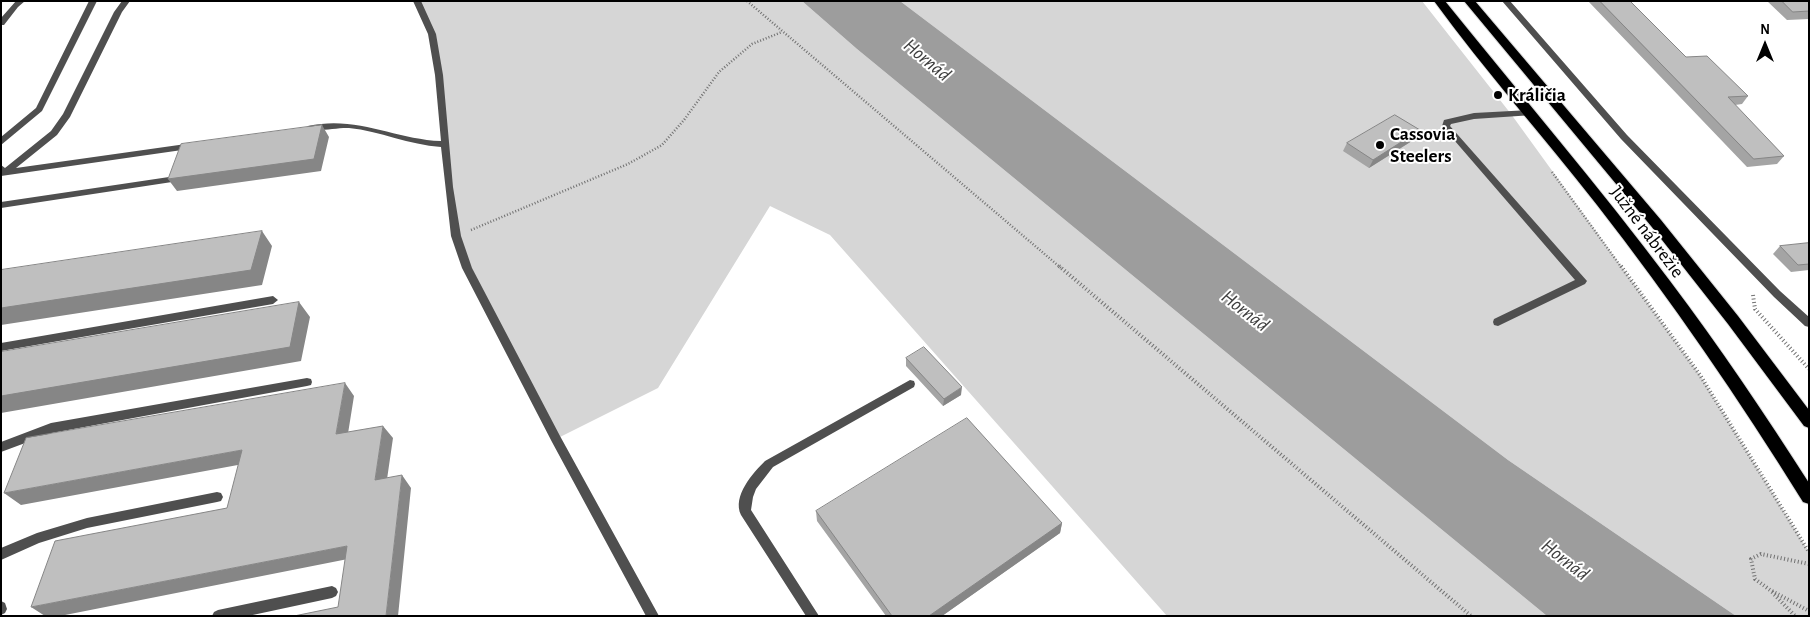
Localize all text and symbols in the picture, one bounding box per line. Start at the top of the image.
north arrow [1740,20,1790,70]
text: N [1760,23,1770,37]
water label: Hornád [898,33,956,87]
place label: Králičia [1508,84,1566,106]
marker: Králičia [1492,89,1504,101]
place label: Cassovia Steelers [1390,123,1455,167]
marker: Cassovia Steelers [1374,139,1386,151]
street label: Južné nábrežie [1605,182,1689,282]
water label: Hornád [1216,285,1274,337]
water label: Hornád [1536,534,1594,586]

